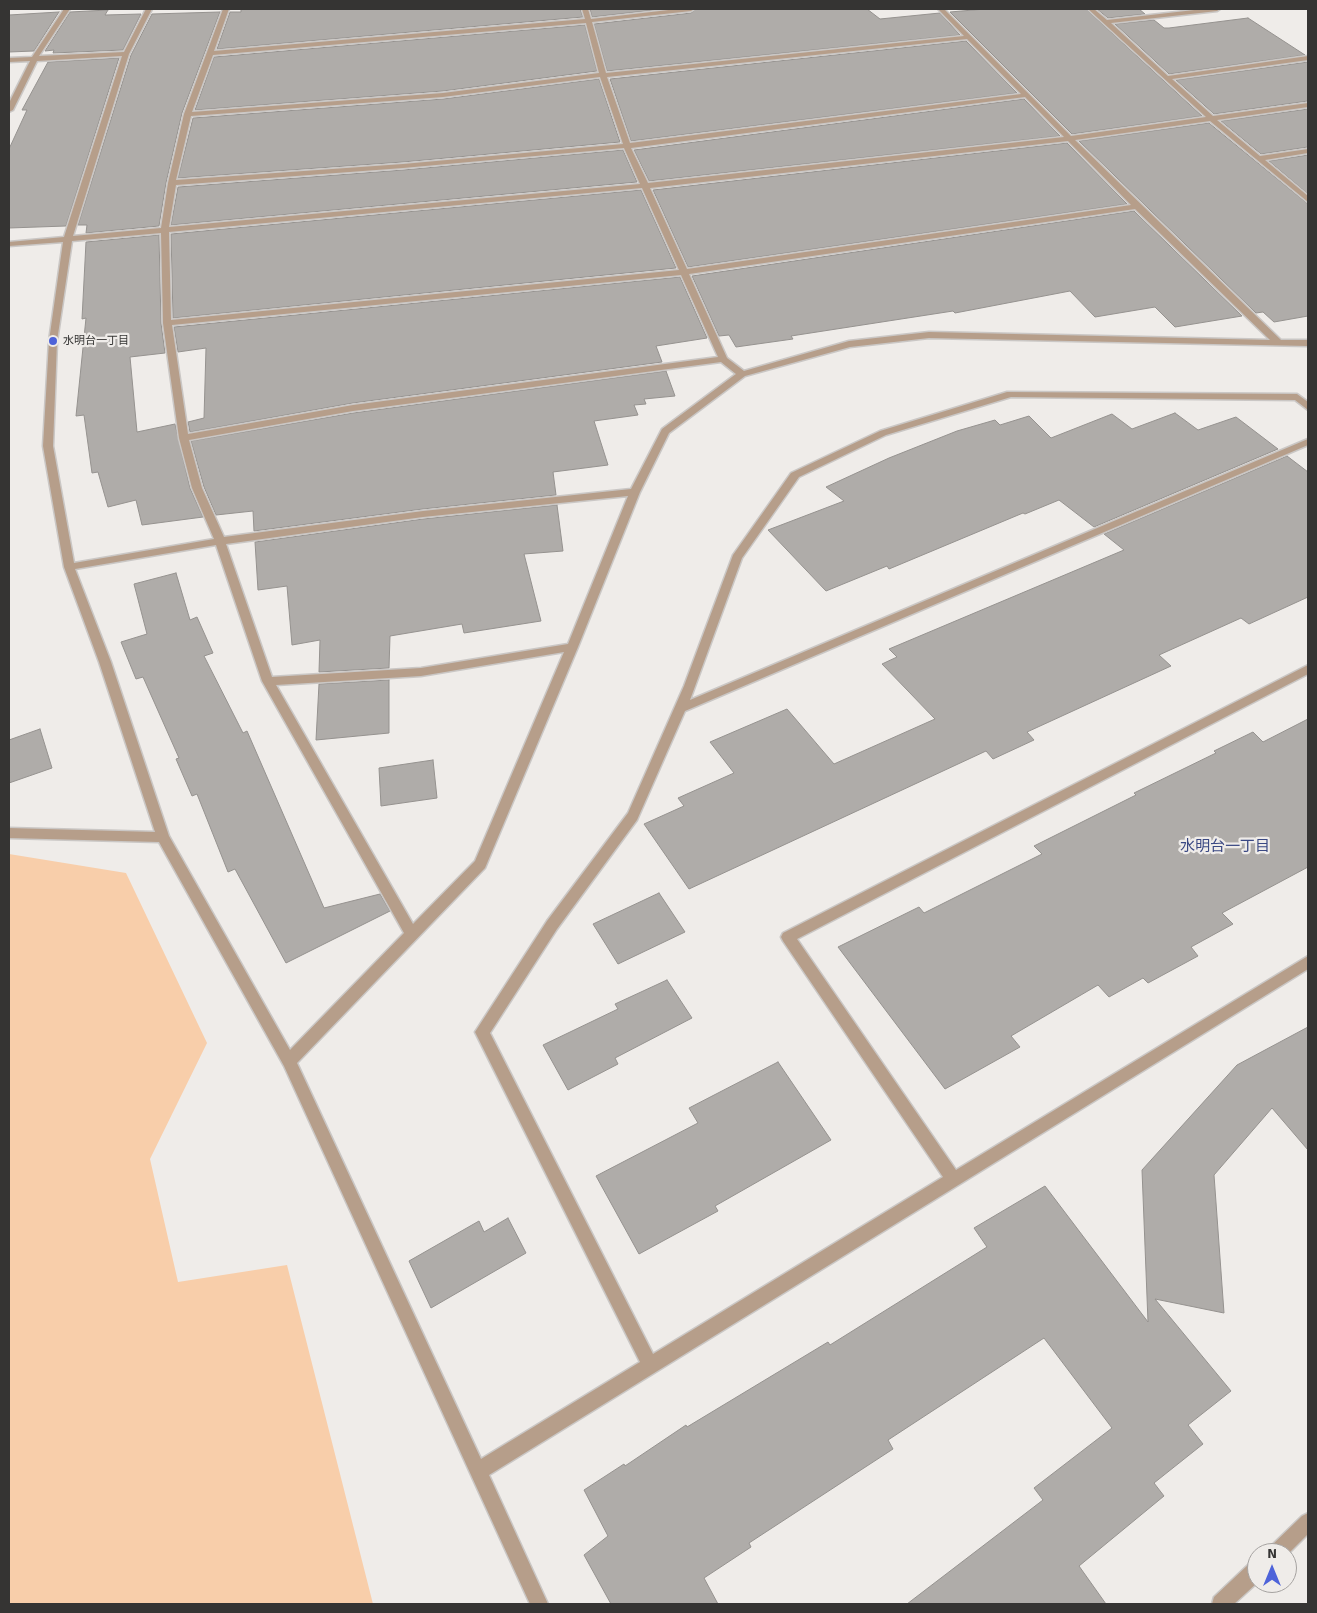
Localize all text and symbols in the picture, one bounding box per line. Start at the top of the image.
place label: 水明台一丁目 [63,334,129,348]
marker: 水明台一丁目 [47,335,59,347]
district label: 水明台一丁目 [1180,838,1270,856]
north arrow [1247,1543,1297,1593]
text: N [1267,1545,1277,1562]

